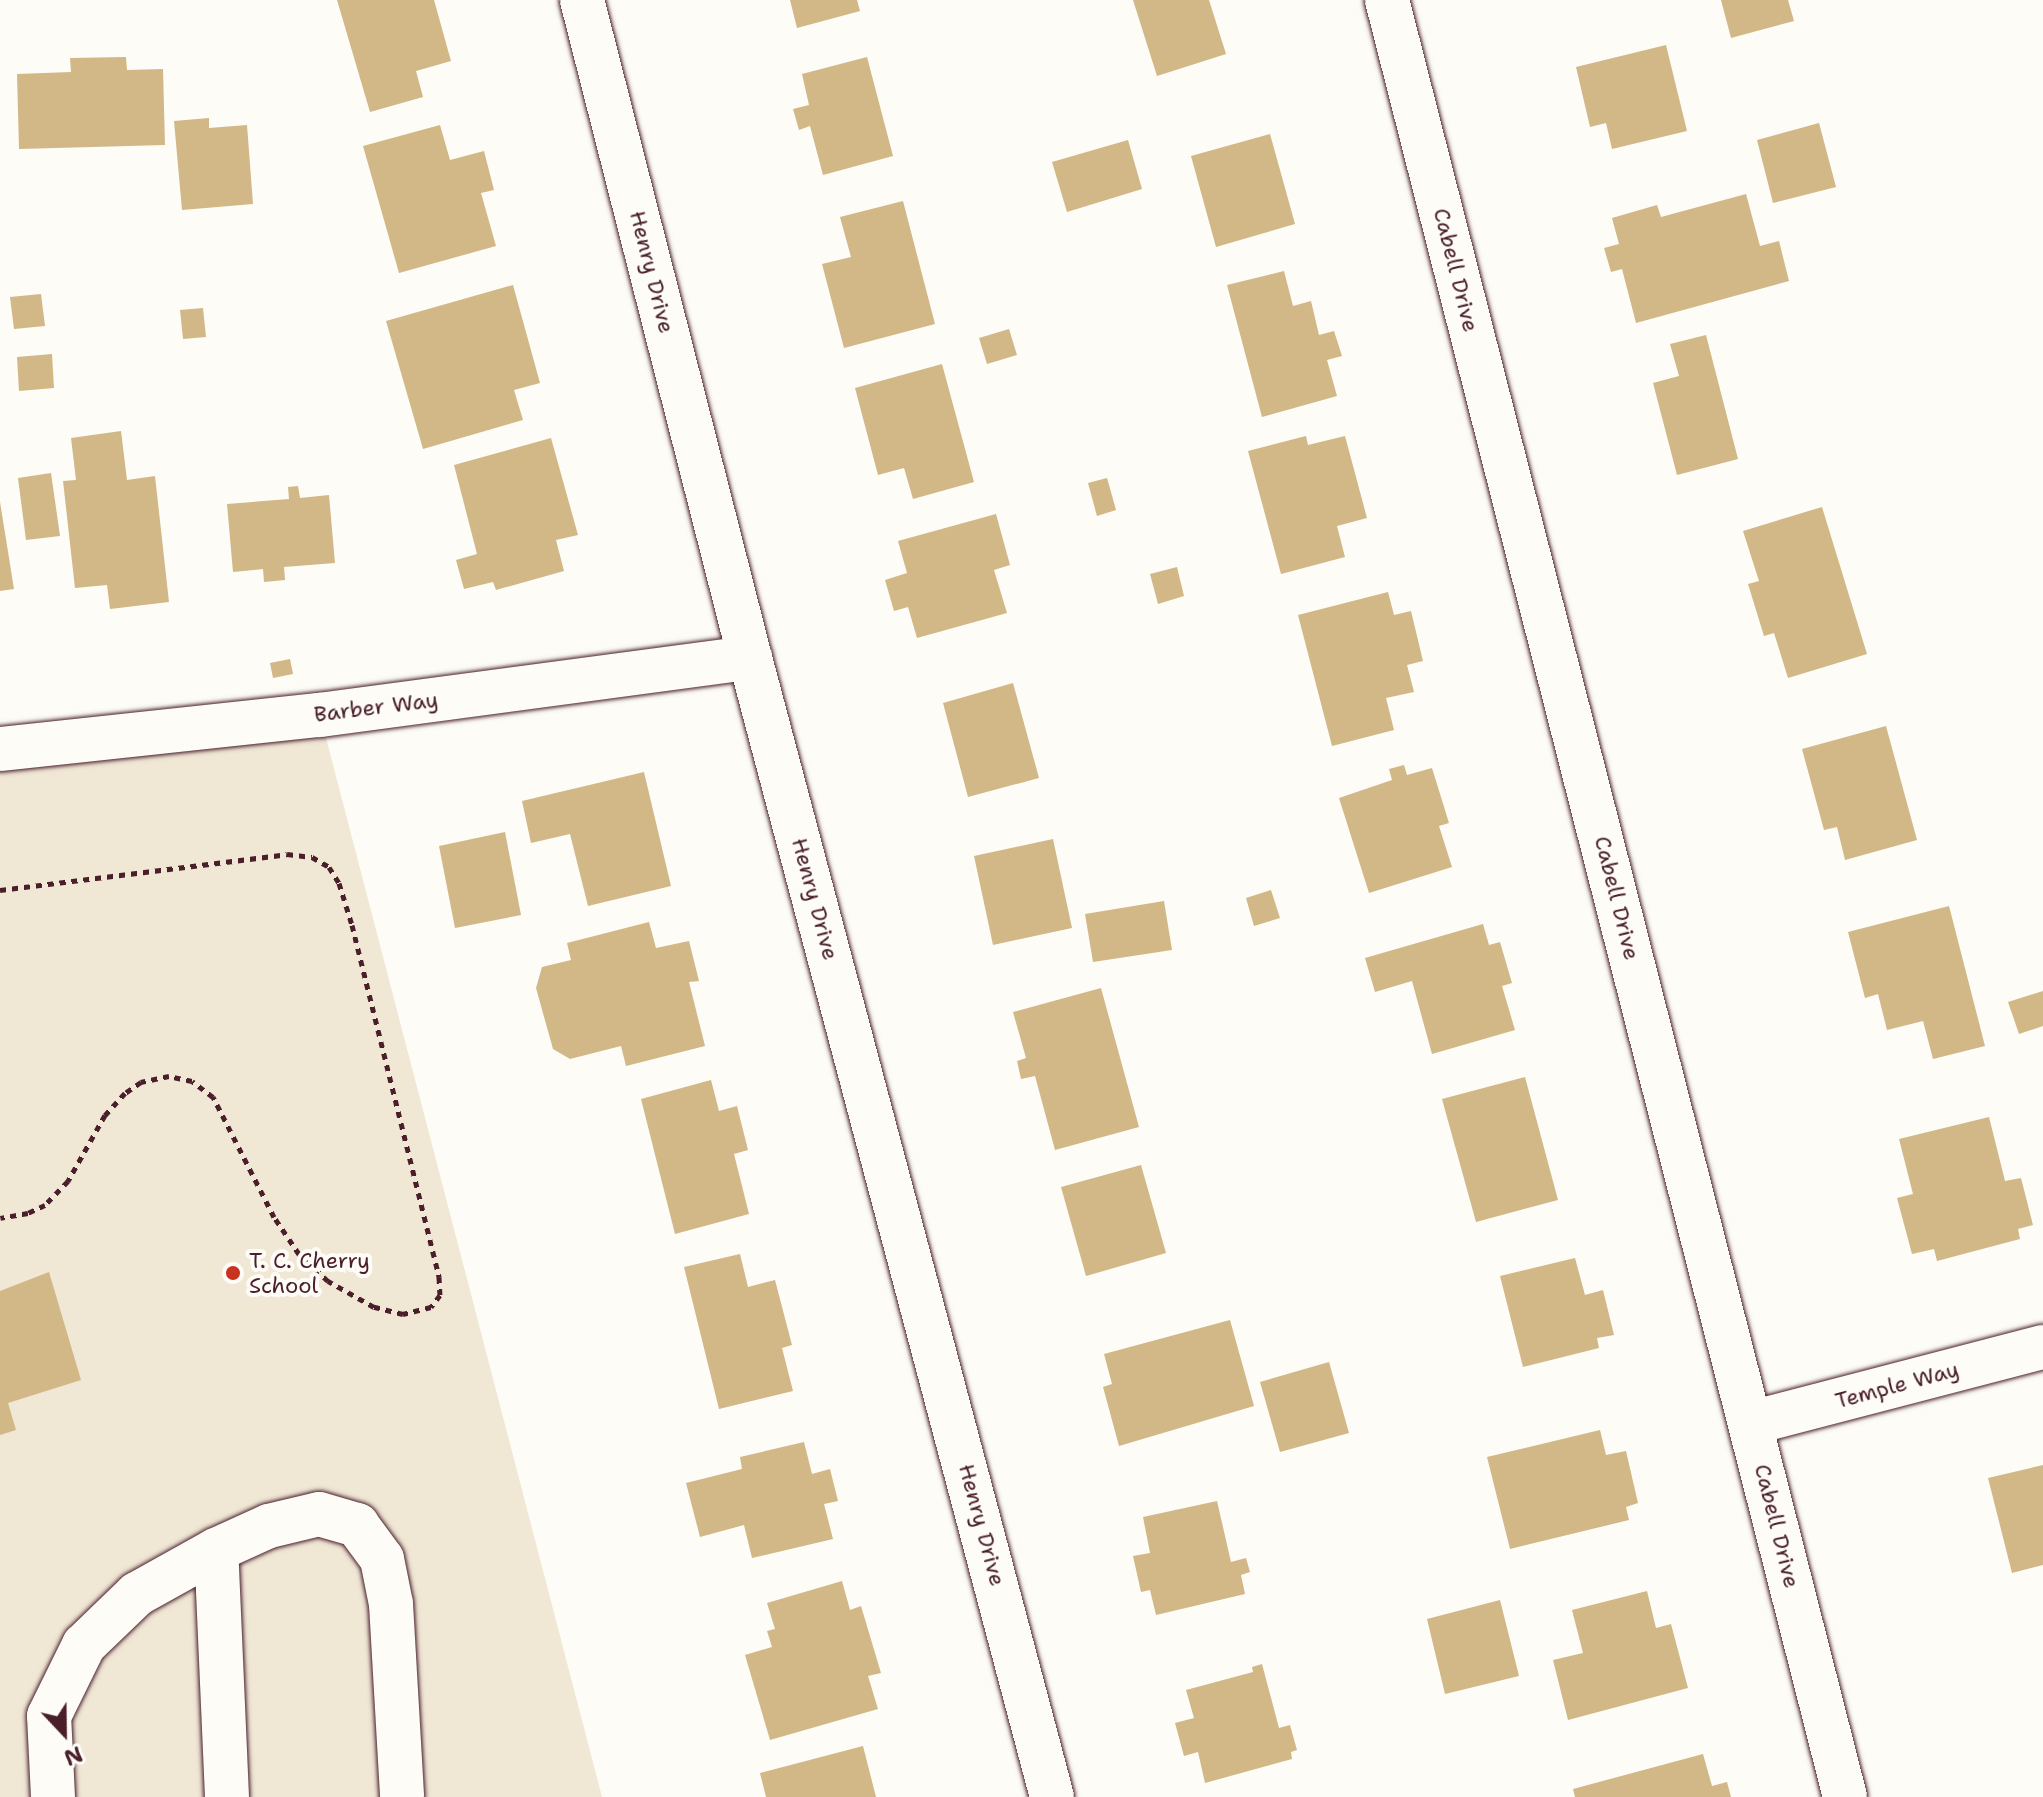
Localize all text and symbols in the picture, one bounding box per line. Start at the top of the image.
street label: Cabell Drive [1428,205,1484,335]
street label: Henry Drive [624,208,680,336]
street label: Barber Way [312,686,440,728]
street label: Cabell Drive [1589,833,1645,963]
street label: Henry Drive [786,835,844,963]
place label: T. C. Cherry School [249,1247,370,1298]
marker: T. C. Cherry School [224,1264,242,1282]
street label: Temple Way [1832,1356,1962,1414]
street label: Henry Drive [953,1461,1011,1589]
street label: Cabell Drive [1749,1461,1805,1591]
north arrow [24,1693,104,1773]
text: N [60,1739,87,1772]

